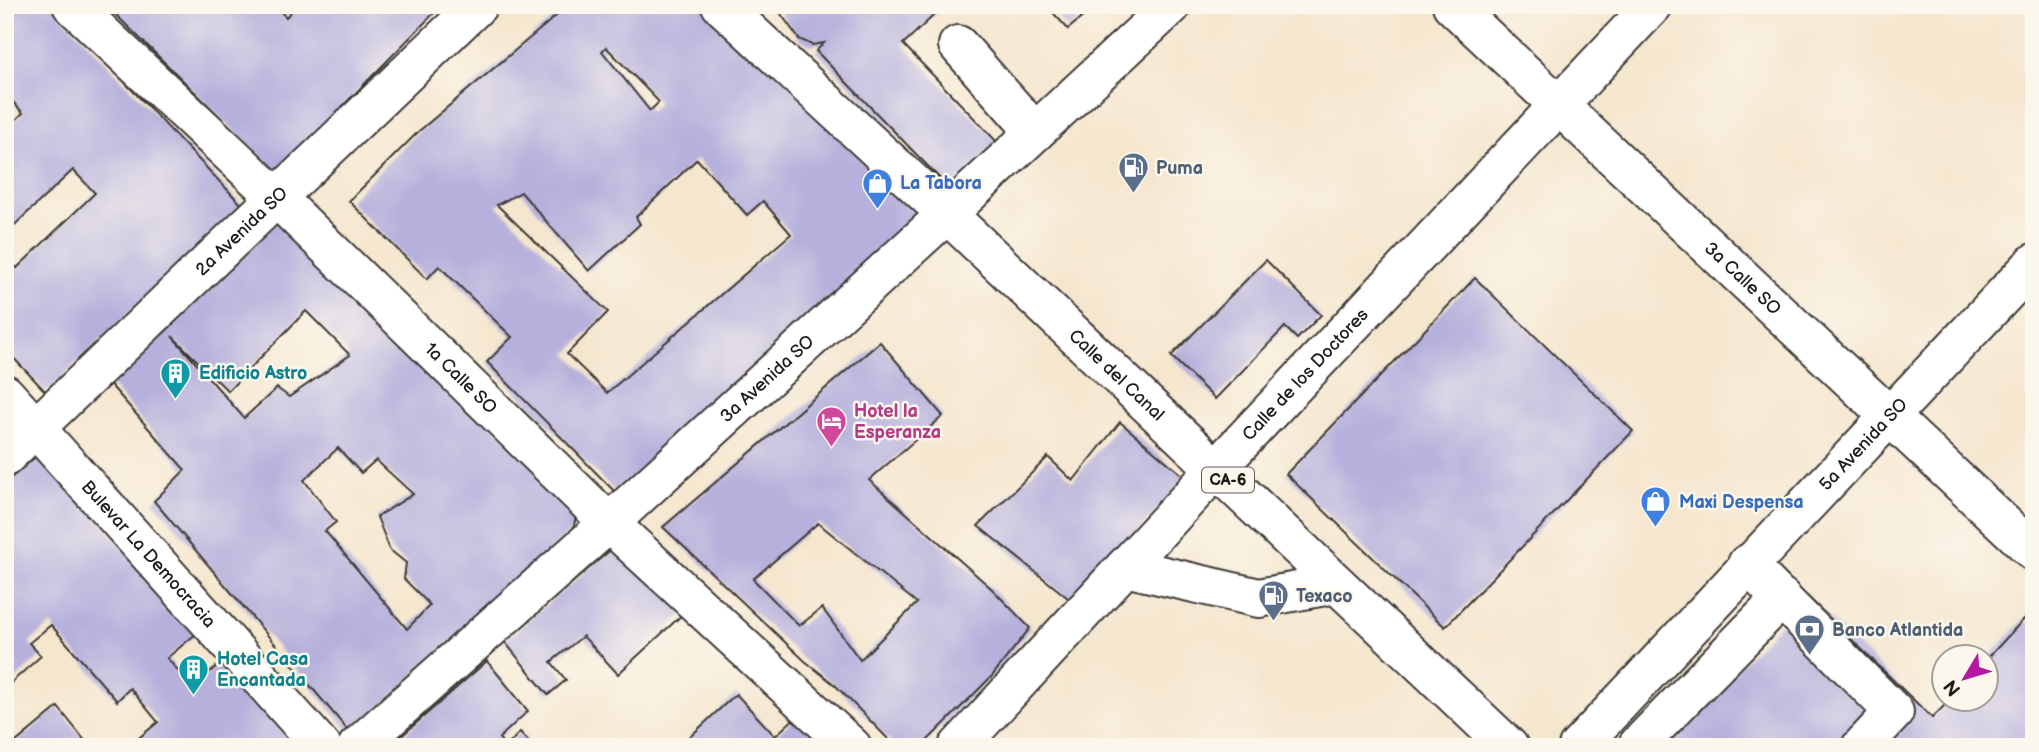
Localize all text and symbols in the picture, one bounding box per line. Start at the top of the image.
fuel station icon: Puma [1116,151,1150,195]
place label: Puma [1156,158,1203,179]
shop icon: La Tabora [860,166,894,210]
place label: La Tabora [900,173,982,194]
street label: 2a Avenida SO [191,182,292,280]
street label: 3a Calle SO [1700,237,1785,319]
street label: Calle de los Doctores [1238,304,1372,445]
street label: Calle del Canal [1065,325,1169,425]
street label: 3a Avenida SO [716,331,818,427]
street label: 1a Calle SO [420,338,501,418]
building icon: Edificio Astro [159,356,193,400]
place label: Edificio Astro [199,363,307,384]
street label: 5a Avenida SO [1815,394,1912,495]
place label: Hotel la Esperanza [854,401,941,443]
hotel icon: Hotel la Esperanza [814,404,848,448]
road number: CA-6 [1202,467,1254,492]
street label: Bulevar La Democracia [77,476,220,632]
shop icon: Maxi Despensa [1639,485,1673,529]
place label: Maxi Despensa [1679,492,1804,513]
fuel station icon: Texaco [1256,579,1290,623]
place label: Texaco [1296,586,1353,607]
bank icon: Banco Atlantida [1792,613,1826,657]
place label: Banco Atlantida [1832,620,1963,641]
north arrow [1930,644,2000,714]
place label: Hotel Casa Encantada [217,649,308,691]
building icon: Hotel Casa Encantada [177,652,211,696]
text: N [1939,675,1966,700]

